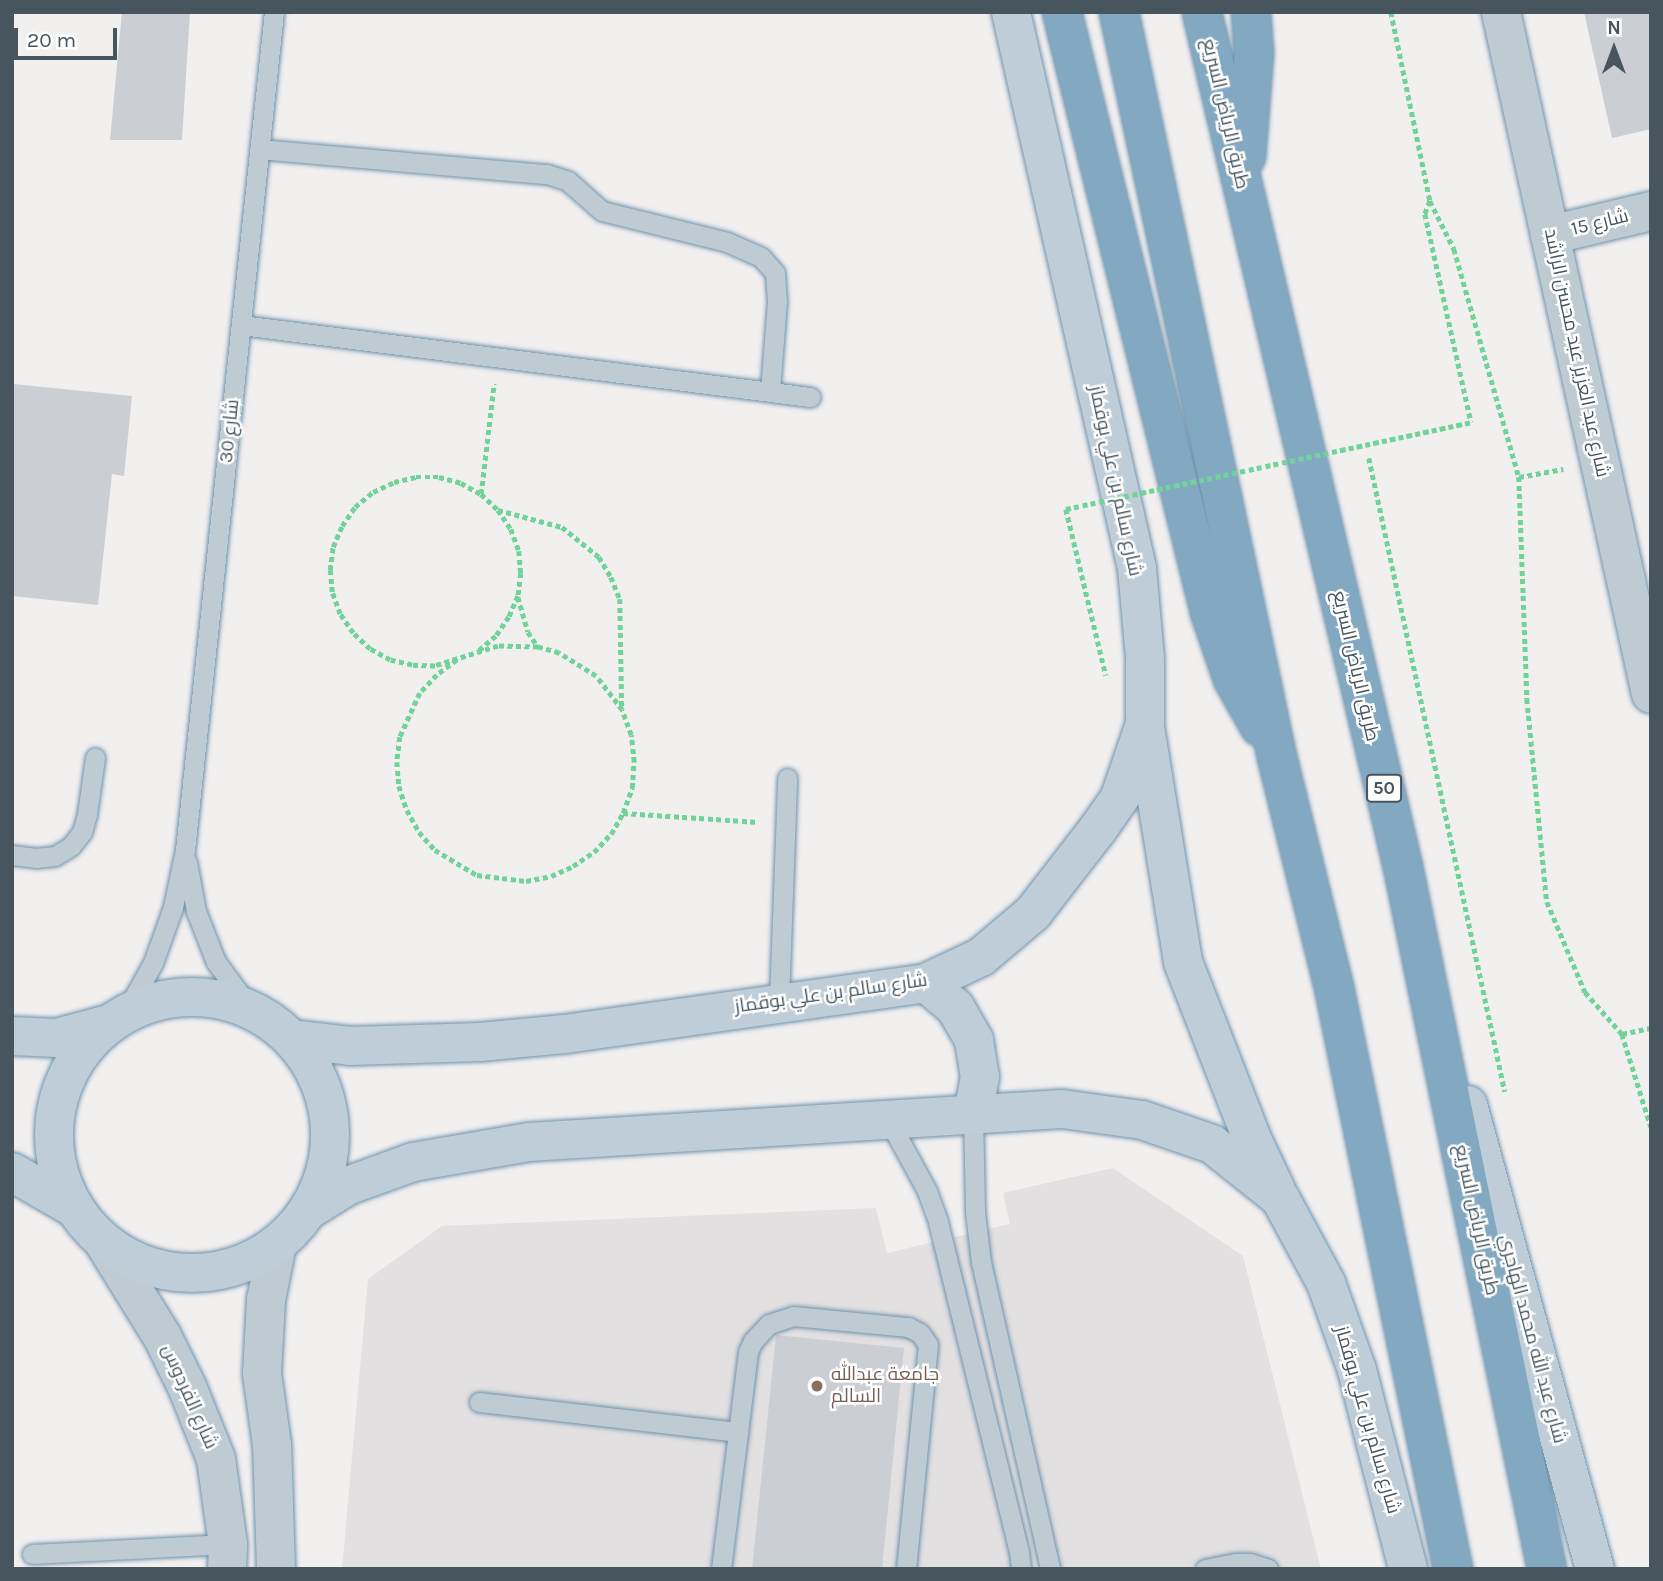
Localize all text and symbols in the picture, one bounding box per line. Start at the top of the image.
scale bar [18,14,121,58]
north arrow [1579,14,1649,84]
text: N [1607,17,1621,39]
text: 20 m [27,28,76,52]
street label: طريق الرياض السريع [1197,36,1253,192]
street label: شارع 15 [1569,205,1631,241]
street label: شارع عبد العزيز عبد محسن الراشد [1538,227,1614,479]
street label: شارع سالم بن علي بوقماز [1084,383,1146,579]
street label: شارع 30 [215,398,245,464]
street label: طريق الرياض السريع [1327,588,1383,744]
road number: 50 [1365,774,1403,802]
street label: شارع سالم بن علي بوقماز [733,969,929,1019]
street label: طريق الرياض السريع [1449,1142,1503,1298]
street label: شارع عبد الله محمد الهاجري [1493,1232,1571,1446]
street label: شارع سالم بن علي بوقماز [1329,1323,1405,1517]
street label: شارع الفردوس [156,1341,222,1453]
place label: جامعة عبدالله السالم [831,1364,939,1408]
marker: جامعة عبدالله السالم [809,1378,825,1394]

